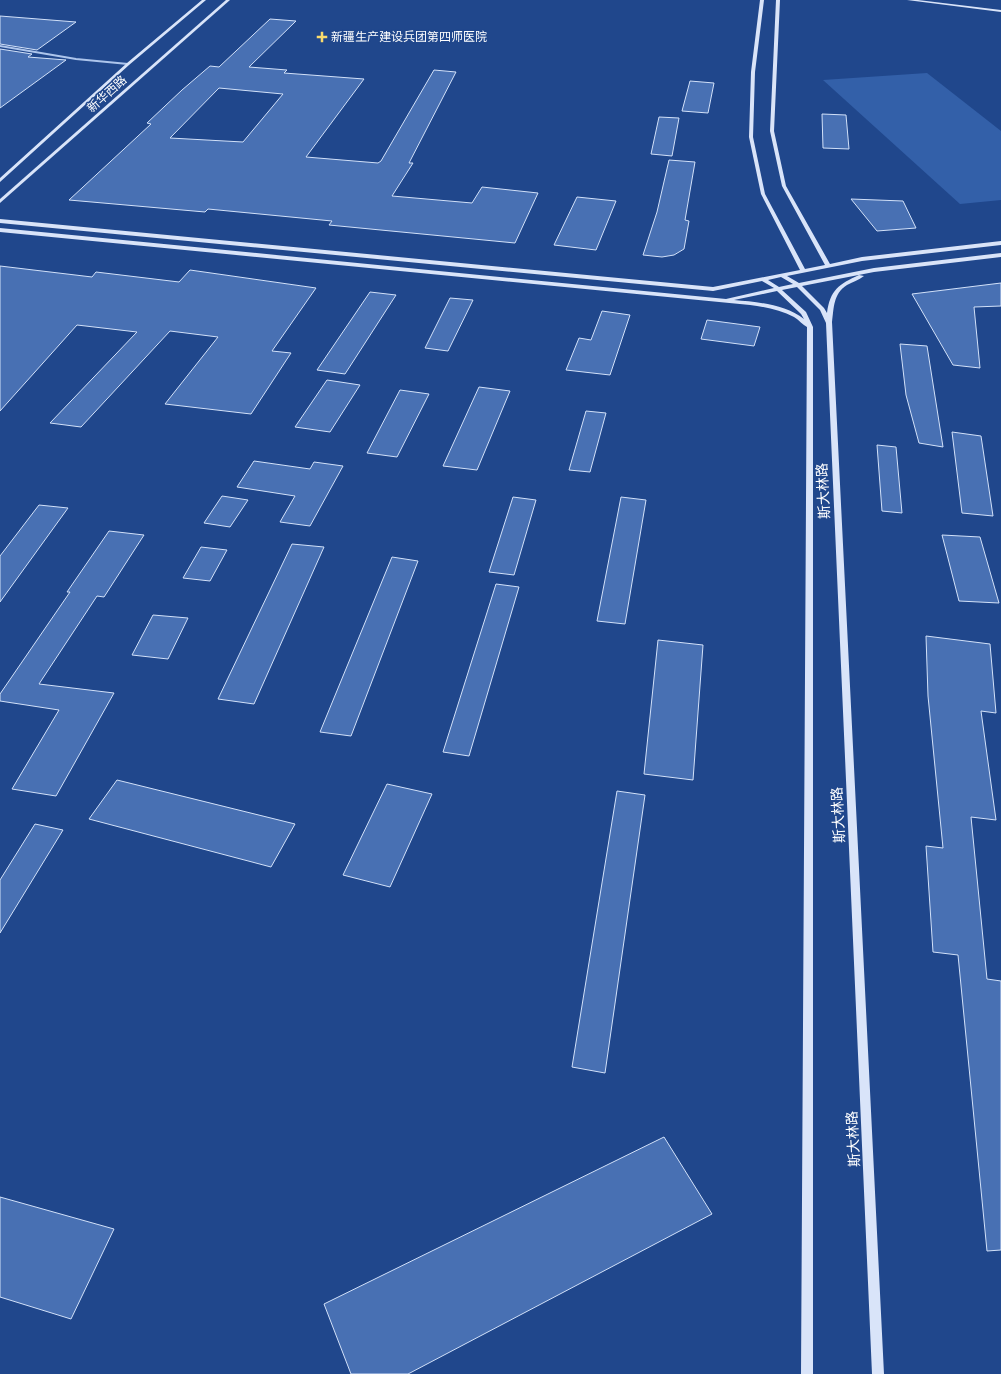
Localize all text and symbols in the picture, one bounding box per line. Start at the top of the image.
place label: 新疆生产建设兵团第四师医院 [331,29,487,45]
marker: 新疆生产建设兵团第四师医院 [316,31,328,43]
street label: 新华西路 [84,72,130,116]
street label: 斯大林路 [813,463,833,519]
street label: 斯大林路 [828,787,848,843]
street label: 斯大林路 [843,1111,863,1167]

